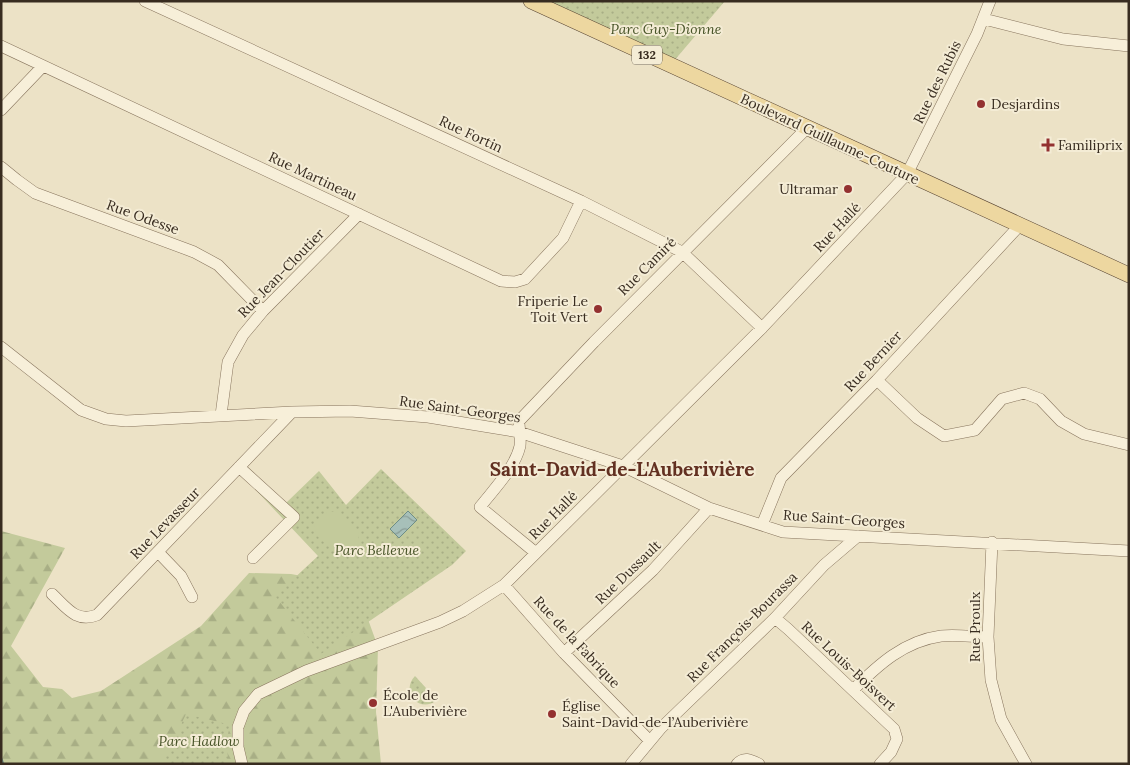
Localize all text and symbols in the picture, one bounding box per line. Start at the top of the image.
park label: Parc Guy-Dionne [611,20,722,38]
street label: Rue des Rubis [909,37,965,127]
road number: 132 [632,46,662,64]
street label: Boulevard Guillaume-Couture [738,90,923,189]
place label: Desjardins [991,95,1060,113]
marker: Desjardins [975,98,987,110]
street label: Rue Fortin [436,111,506,157]
place label: Familiprix [1058,136,1123,154]
marker: Familiprix [1042,139,1054,151]
street label: Rue Martineau [266,148,360,204]
place label: Ultramar [779,180,838,198]
marker: Ultramar [842,183,854,195]
street label: Rue Odesse [104,196,182,239]
street label: Rue Hallé [809,198,865,256]
street label: Rue Jean-Cloutier [234,225,328,321]
street label: Rue Camiré [614,233,680,299]
place label: Friperie Le Toit Vert [518,292,589,326]
marker: Friperie Le Toit Vert [592,303,604,315]
street label: Rue Bernier [840,327,906,395]
street label: Rue Saint-Georges [398,392,522,426]
district label: Saint-David-de-L'Auberivière [490,457,754,481]
street label: Rue Levasseur [126,483,204,563]
street label: Rue Hallé [525,487,581,543]
street label: Rue Saint-Georges [782,506,906,532]
street label: Rue Dussault [591,536,665,608]
park label: Parc Bellevue [335,541,420,559]
street label: Rue François-Bourassa [683,568,801,686]
street label: Rue Proulx [966,591,984,662]
street label: Rue de la Fabrique [530,592,625,692]
street label: Rue Louis-Boisvert [798,617,901,715]
place label: École de L'Auberivière [383,686,468,720]
marker: École de L'Auberivière [367,697,379,709]
place label: Église Saint-David-de-l’Auberivière [562,697,749,731]
marker: Église Saint-David-de-l’Auberivière [546,708,558,720]
park label: Parc Hadlow [159,732,239,750]

